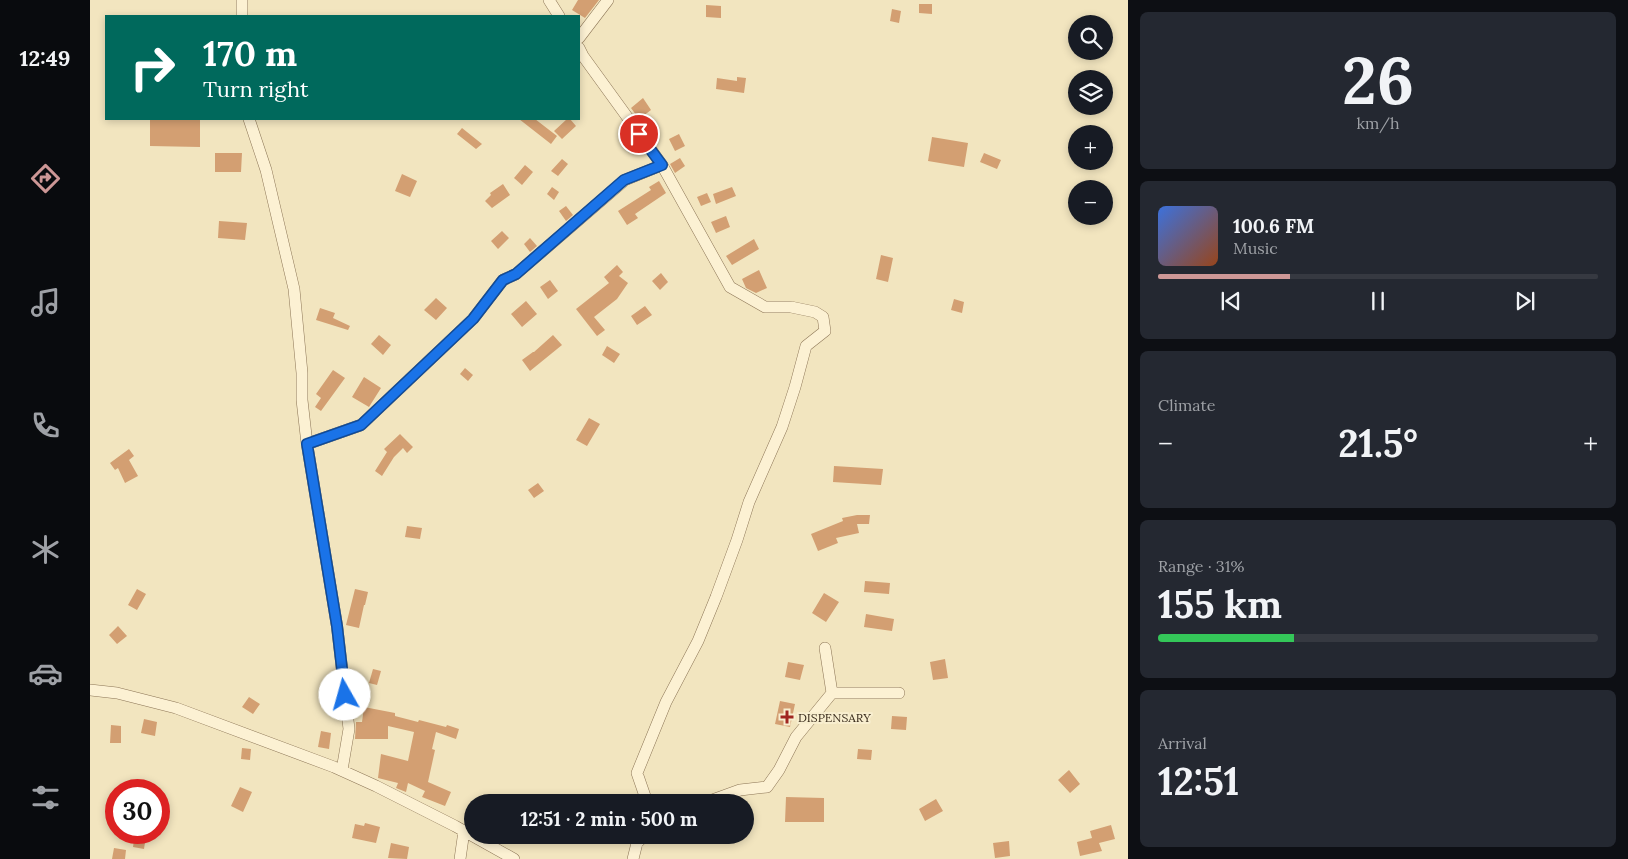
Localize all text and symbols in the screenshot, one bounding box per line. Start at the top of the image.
map controls [1068,15,1113,225]
button: search [1068,15,1113,60]
text: 170 m [203,31,297,76]
icon: right [120,35,185,100]
text: 26 [1342,39,1414,122]
text: 12:49 [20,44,70,72]
button: layers [1068,70,1113,115]
text: Turn right [203,75,308,103]
pin [618,113,660,155]
text: km/h [1356,113,1400,133]
icon: arrive [625,120,653,148]
button: + [1068,125,1113,170]
icon: directions [28,161,63,196]
button: − [1068,180,1113,225]
text: 100.6 FM [1233,214,1314,238]
text: Music [1233,238,1278,258]
icon: music [28,285,63,320]
icon: previous [1217,287,1245,315]
icon: pause [1364,287,1392,315]
icon: next [1511,287,1539,315]
text: Climate [1158,395,1215,415]
icon: phone [28,408,63,443]
text: 21.5° [1338,419,1418,467]
text: − [1158,426,1173,462]
text: + [1583,426,1598,462]
icon: climate [28,532,63,567]
text: Range · 31% [1158,556,1245,576]
text: 155 km [1158,580,1282,628]
icon: car [28,656,63,691]
position arrow [318,668,370,720]
marker: DISPENSARY [780,710,794,724]
place label: DISPENSARY [798,710,871,725]
text: Arrival [1158,733,1207,753]
text: 12:51 [1158,757,1239,805]
speed limit sign: 30 [105,779,170,844]
icon: filters [28,780,63,815]
text: 12:51 · 2 min · 500 m [521,807,698,831]

